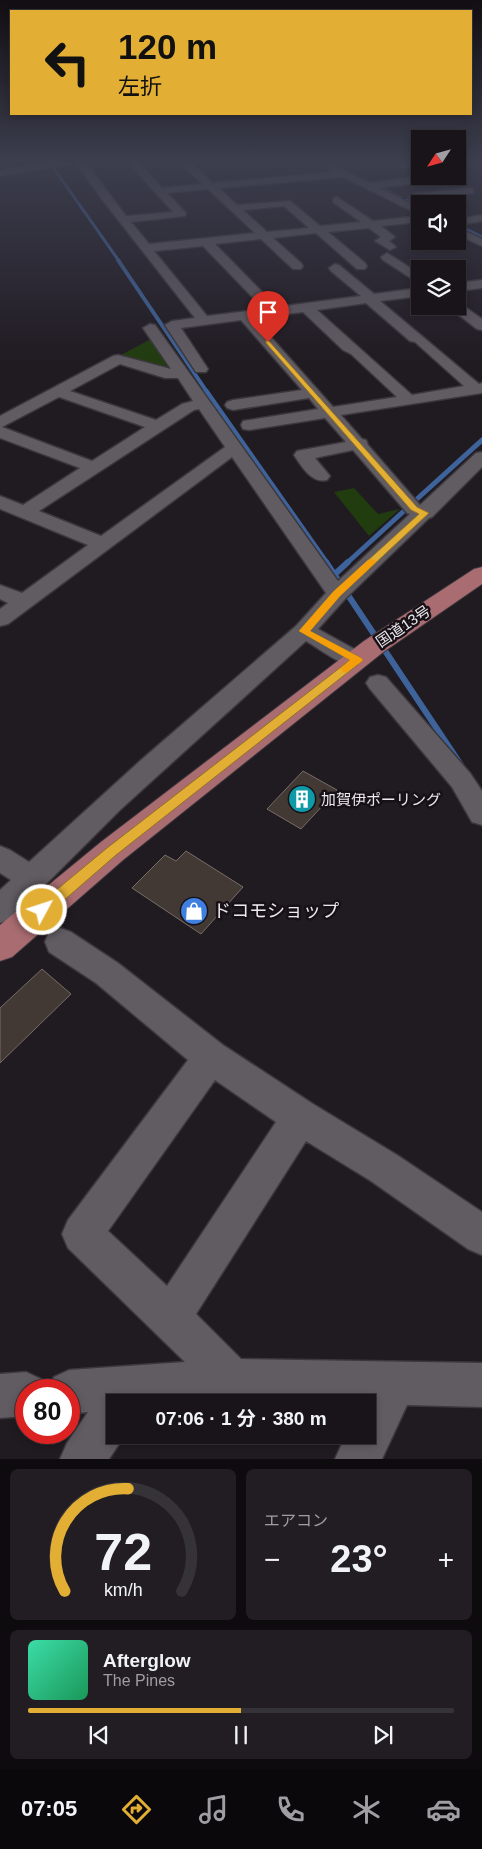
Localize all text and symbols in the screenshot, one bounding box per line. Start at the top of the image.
text: 120 m [118,27,217,66]
icon: left [35,30,100,95]
text: 左折 [118,74,162,99]
north arrow [411,130,466,185]
map controls [411,130,466,315]
button: sound [411,195,466,250]
button: layers [411,260,466,315]
pin [247,291,289,342]
icon: arrive [254,298,282,326]
street label: 国道13号 [373,602,433,650]
building icon: 加賀伊ポーリング [287,784,317,814]
place label: 加賀伊ポーリング [321,791,441,808]
position arrow [15,883,67,935]
shop icon: ドコモショップ [179,896,209,926]
place label: ドコモショップ [213,901,339,921]
speed limit sign: 80 [15,1379,80,1444]
text: 07:06 · 1 分 · 380 m [155,1408,327,1429]
text: エアコン [264,1512,328,1529]
text: 72 [94,1523,152,1581]
text: 23° [330,1538,388,1580]
text: − [264,1544,280,1575]
text: + [438,1544,454,1575]
text: km/h [104,1580,142,1600]
text: Afterglow [103,1650,191,1671]
text: The Pines [103,1672,175,1689]
icon: previous [85,1721,113,1749]
icon: pause [227,1721,255,1749]
icon: next [369,1721,397,1749]
icon: directions [119,1792,154,1827]
icon: music [196,1792,231,1827]
icon: phone [273,1792,308,1827]
icon: climate [349,1792,384,1827]
icon: car [426,1792,461,1827]
text: 07:05 [21,1796,77,1821]

